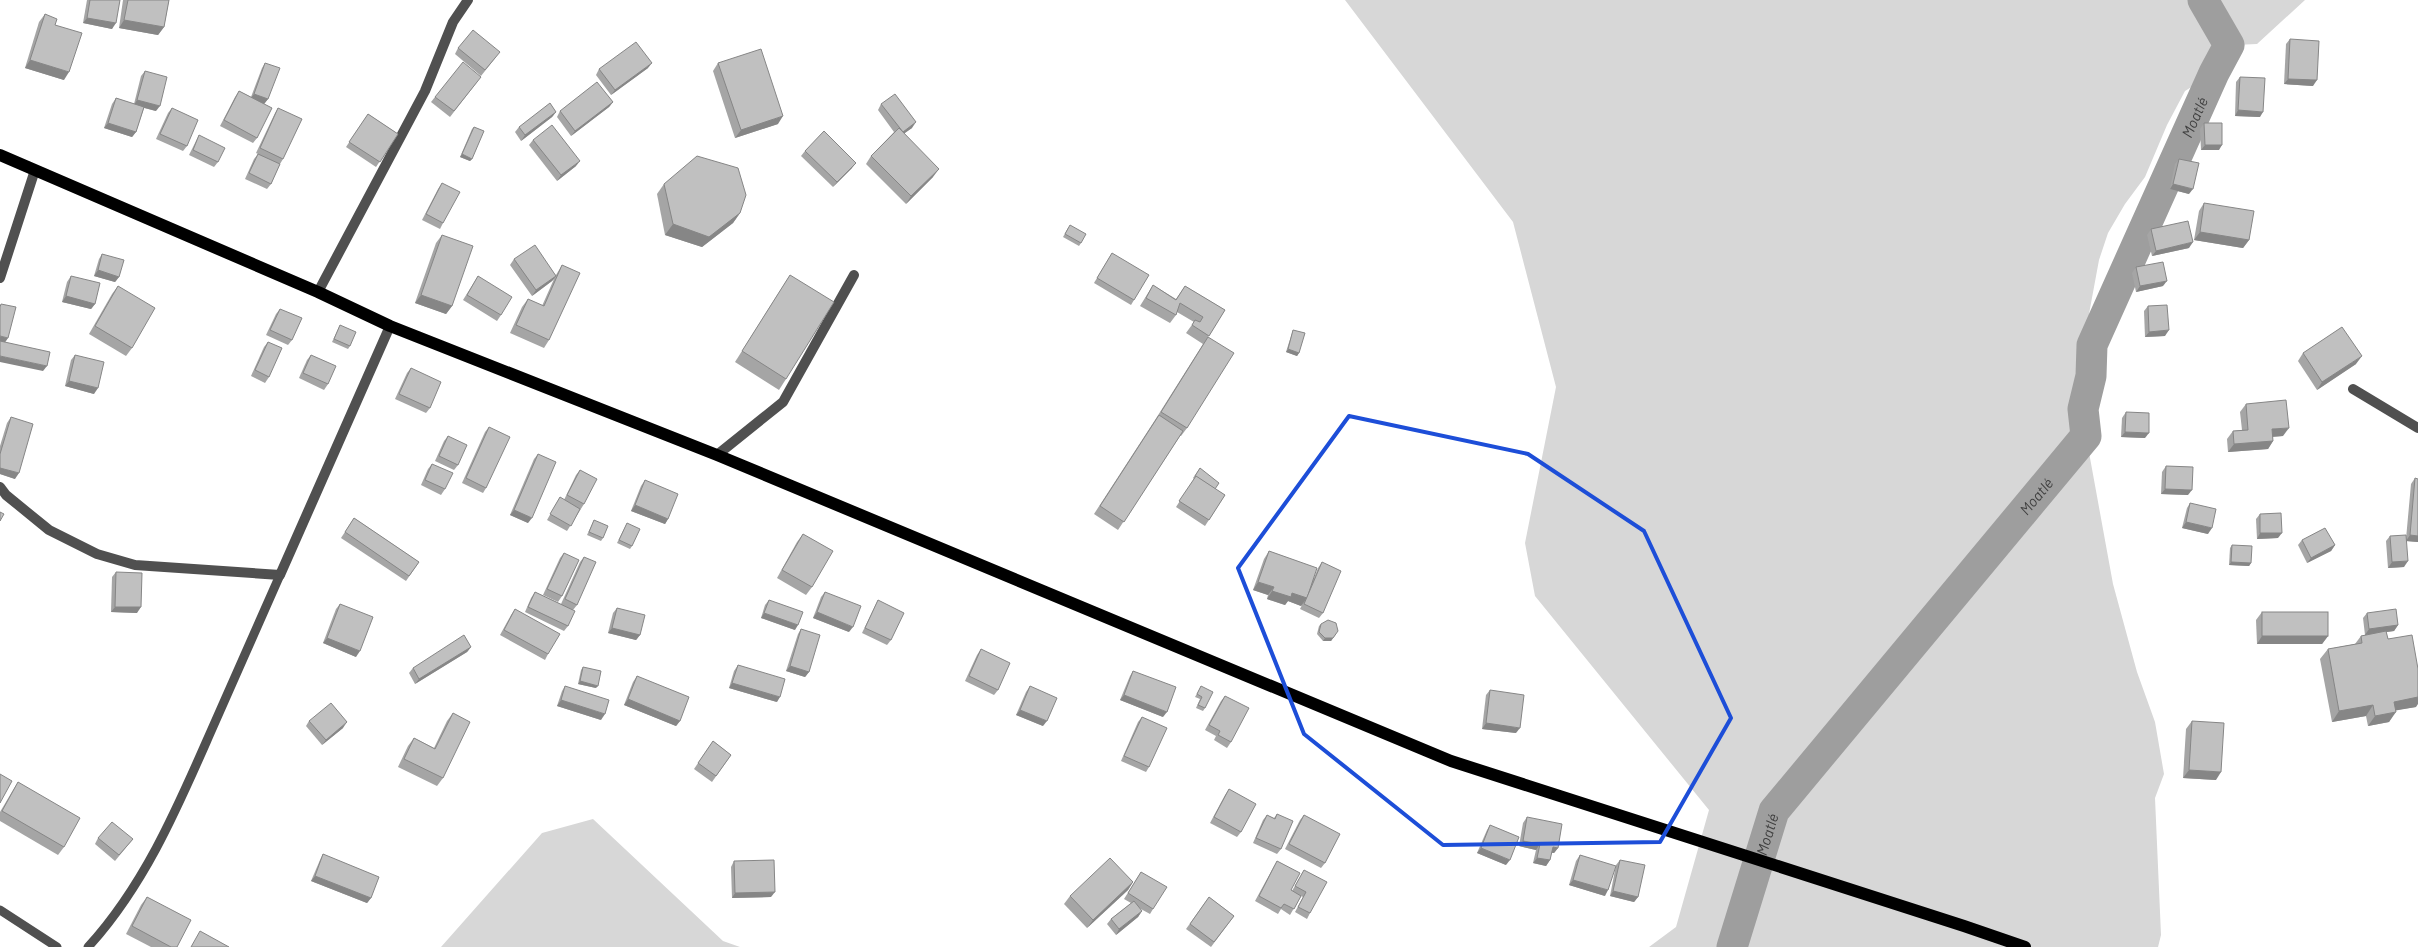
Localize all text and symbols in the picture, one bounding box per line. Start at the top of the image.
water label: Moatlé [2177,94,2211,140]
water label: Moatlé [2015,474,2057,518]
water label: Moatlé [1752,811,1782,857]

